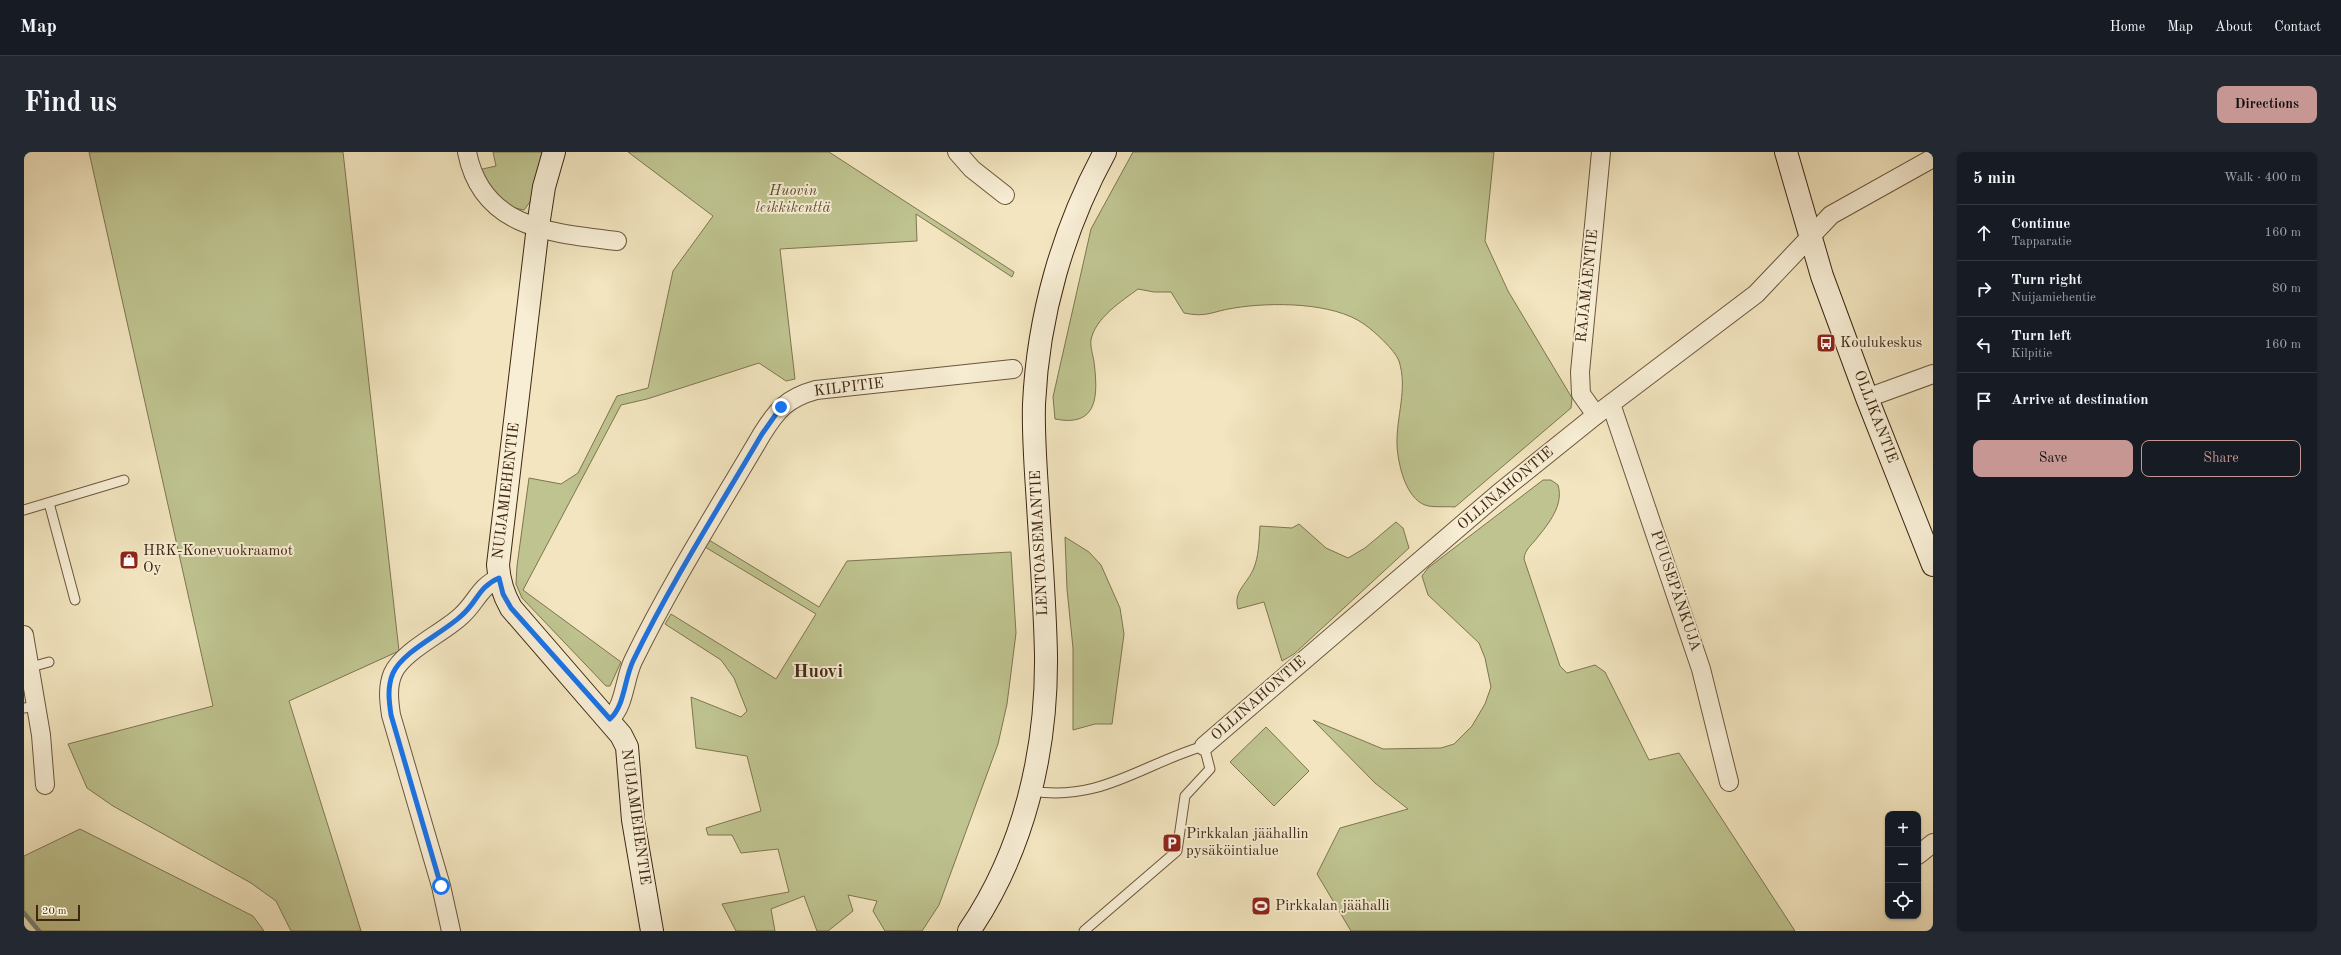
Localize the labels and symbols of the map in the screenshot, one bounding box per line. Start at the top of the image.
park label: Huovin leikkikenttä [756,184,830,216]
street label: RAJAMÄENTIE [1572,228,1601,343]
bus stop icon: Koulukeskus [1815,332,1837,354]
place label: Koulukeskus [1840,336,1922,351]
street label: OLLIKANTIE [1850,369,1900,465]
street label: KILPITIE [813,376,885,400]
route end [772,398,790,416]
street label: NUIJAMIEHENTIE [491,422,523,560]
street label: OLLINAHONTIE [1455,445,1557,533]
street label: LENTOASEMANTIE [1029,470,1051,616]
street label: PUUSEPÄNKUJA [1647,528,1706,654]
place label: HRK-Konevuokraamot Oy [143,544,293,576]
shop icon: HRK-Konevuokraamot Oy [118,549,140,571]
street label: OLLINAHONTIE [1209,654,1309,744]
district label: Huovi [793,663,843,682]
street label: NUIJAMIEHENTIE [618,748,652,886]
place label: Pirkkalan jäähallin pysäköintialue [1186,827,1309,859]
parking icon: Pirkkalan jäähallin pysäköintialue [1161,832,1183,854]
route start [432,877,450,895]
sports icon: Pirkkalan jäähalli [1250,895,1272,917]
place label: Pirkkalan jäähalli [1275,899,1390,914]
scale bar [36,903,80,922]

